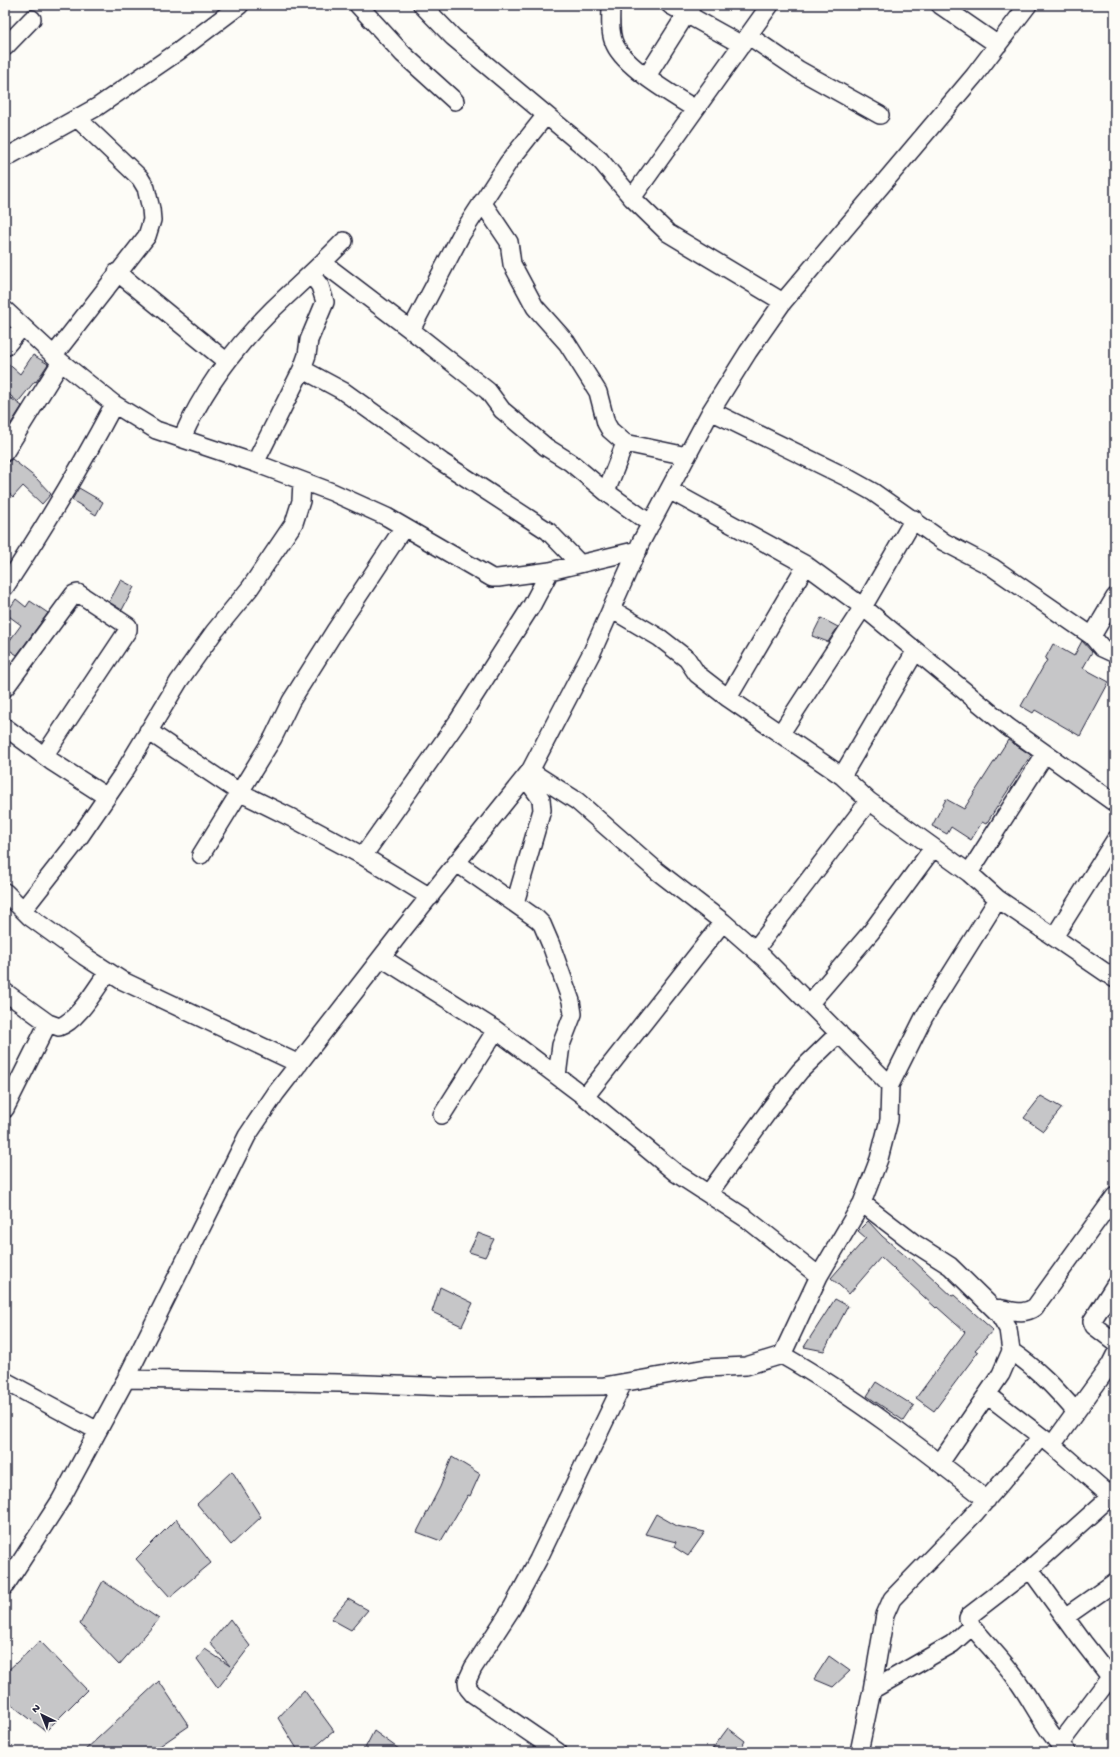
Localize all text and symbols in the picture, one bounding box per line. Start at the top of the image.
north arrow [22,1695,62,1735]
text: N [30,1702,43,1716]

